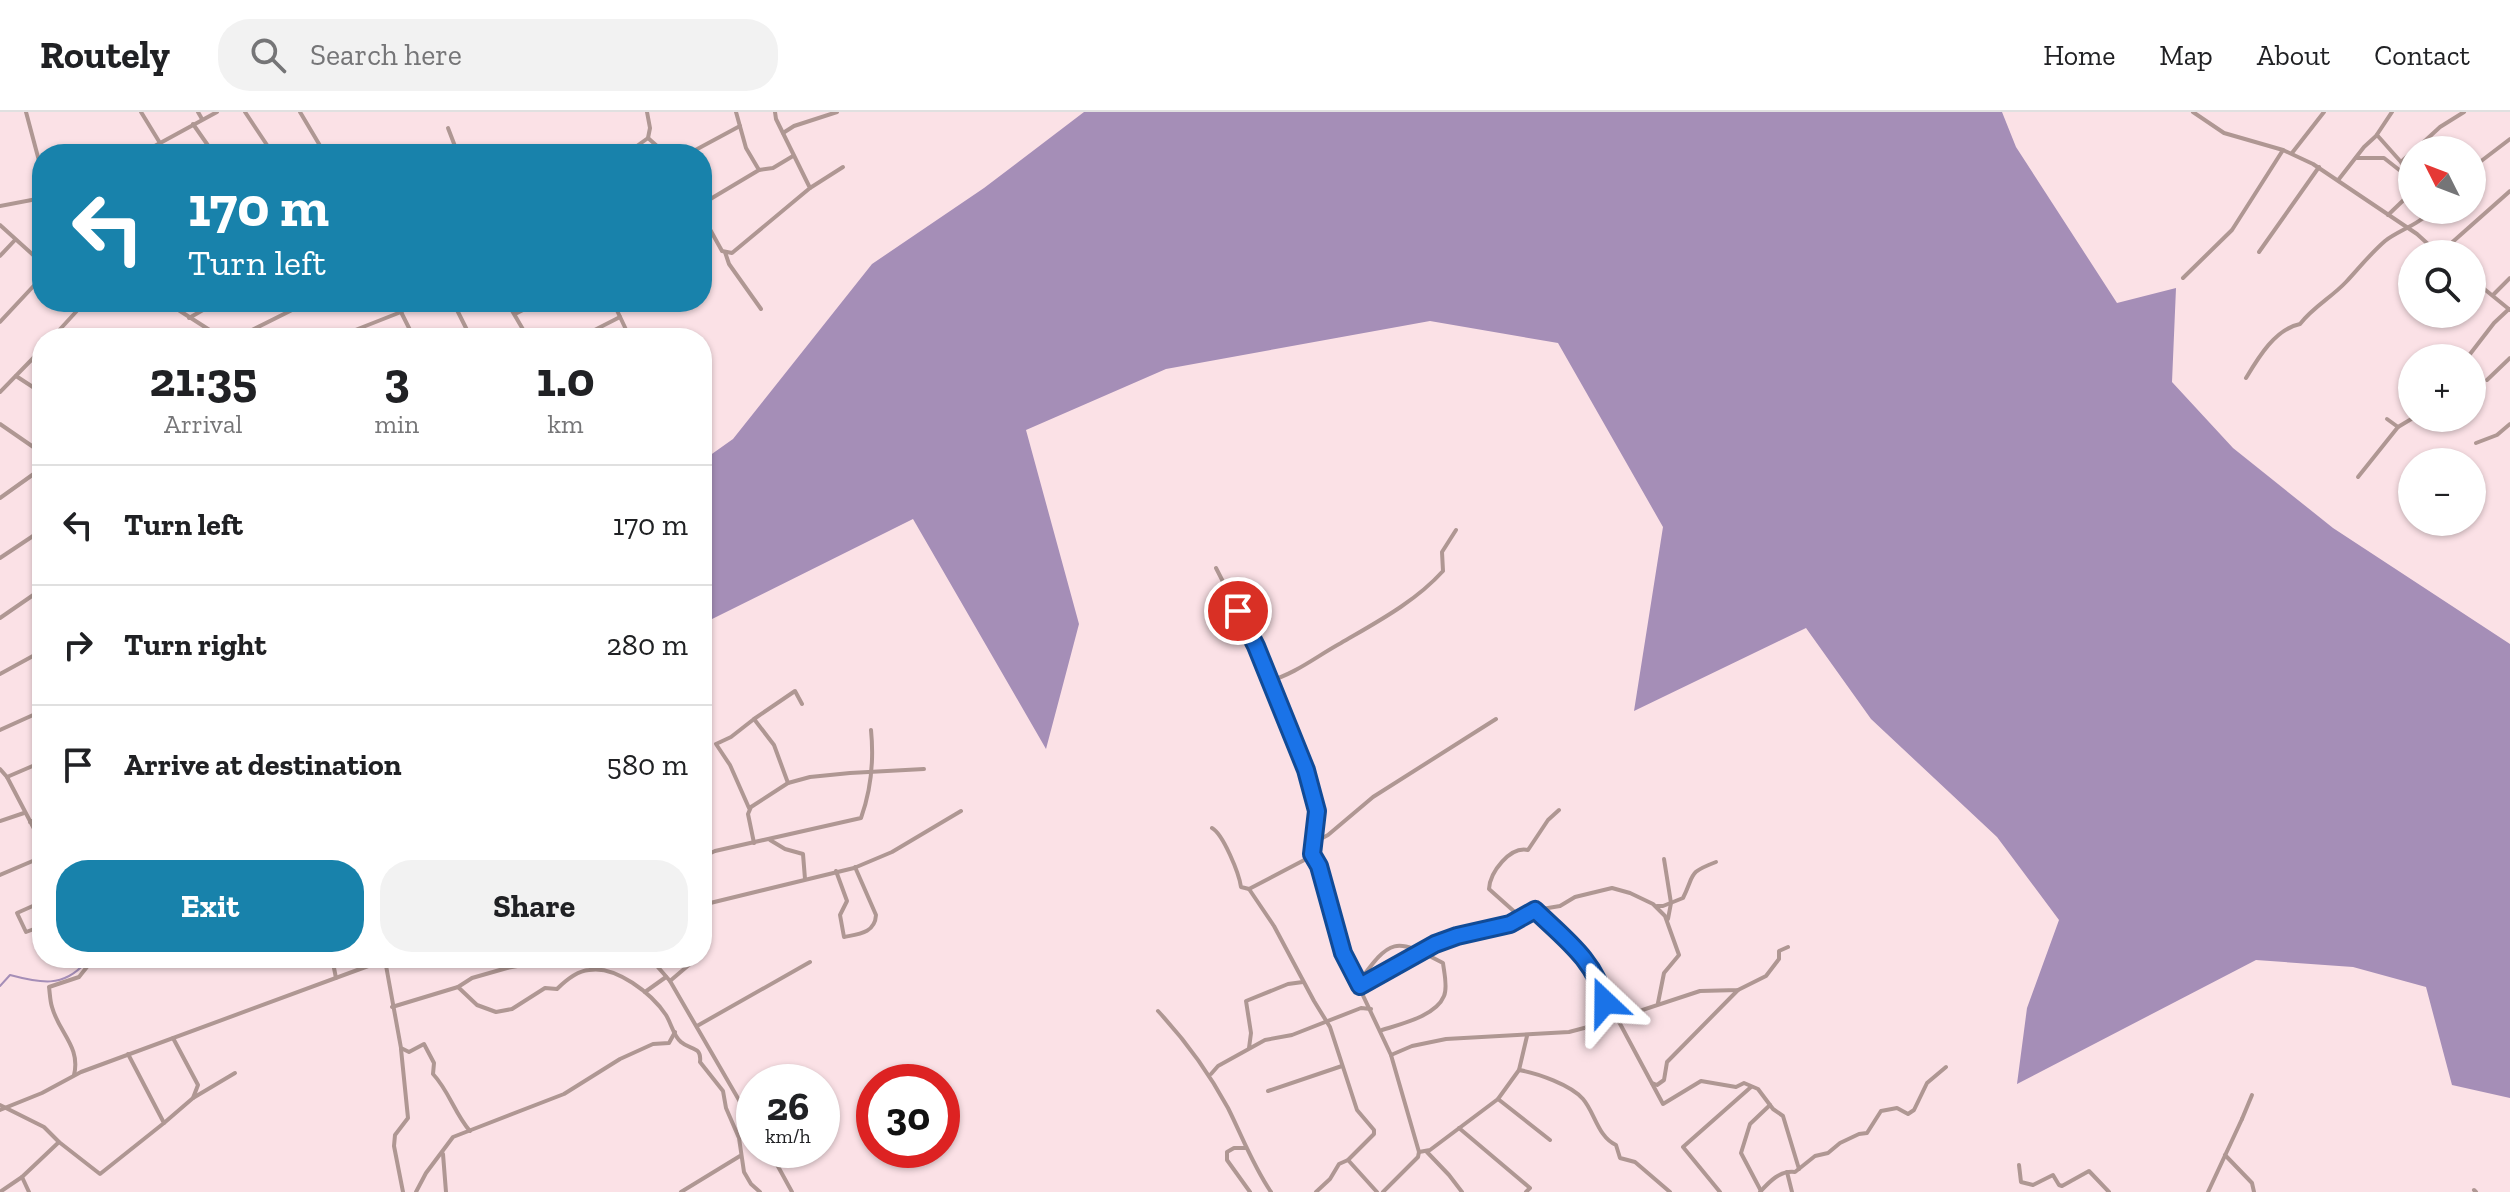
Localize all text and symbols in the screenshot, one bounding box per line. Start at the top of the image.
search box [218,19,778,91]
text: Routely [40,32,170,78]
icon: search [246,33,290,77]
text: Search here [310,37,462,73]
text: Home [2043,39,2115,72]
text: Map [2159,39,2213,72]
text: About [2257,39,2330,72]
text: Contact [2374,39,2470,72]
north arrow [2398,136,2486,224]
map controls [2398,136,2486,536]
text: 170 m [188,173,329,240]
icon: left [56,176,160,280]
button: search [2398,240,2486,328]
text: Turn left [188,241,326,284]
button: + [2398,344,2486,432]
text: 21:35 [149,351,257,408]
text: 3 [384,351,410,408]
text: 1.0 [537,351,595,408]
text: Arrival [164,408,242,440]
text: min [375,408,419,440]
text: km [548,408,584,440]
button: − [2398,448,2486,536]
icon: left [56,503,100,547]
text: Turn left [124,507,243,543]
text: 170 m [613,507,688,543]
pin [1204,577,1272,645]
icon: arrive [1216,589,1260,633]
icon: right [56,623,100,667]
text: Turn right [124,627,266,663]
text: 280 m [606,627,688,663]
icon: arrive [56,743,100,787]
text: Arrive at destination [124,747,401,783]
text: 580 m [607,747,688,783]
button: Exit [56,860,364,952]
button: Share [380,860,688,952]
position arrow [1563,960,1647,1044]
speed limit sign: 30 [856,1064,960,1168]
text: 26 [767,1082,809,1130]
text: km/h [765,1124,811,1148]

